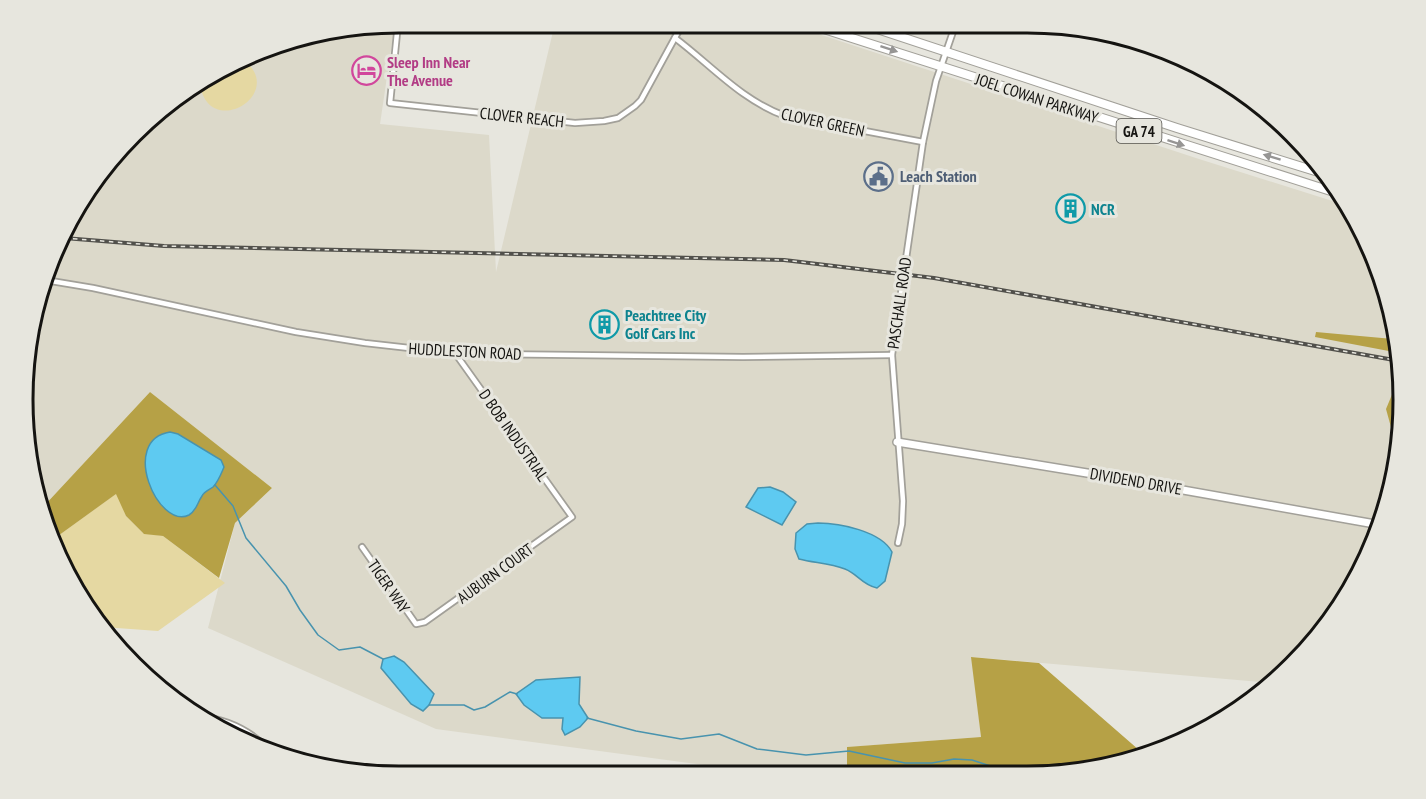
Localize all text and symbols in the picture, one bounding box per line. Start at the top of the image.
one-way arrow [880,45,898,55]
place label: Sleep Inn Near The Avenue [387,52,471,90]
hotel icon: Sleep Inn Near The Avenue [350,55,382,87]
street label: JOEL COWAN PARKWAY [972,68,1102,128]
street label: CLOVER REACH [479,103,565,131]
street label: CLOVER GREEN [779,103,867,141]
road number: GA 74 [1116,119,1162,143]
one-way arrow [1167,139,1185,148]
one-way arrow [1263,152,1281,161]
public building icon: Leach Station [863,160,895,192]
place label: Leach Station [900,166,977,186]
building icon: NCR [1054,193,1086,225]
place label: NCR [1091,199,1115,219]
street label: PASCHALL ROAD [883,256,915,350]
place label: Peachtree City Golf Cars Inc [625,305,707,343]
building icon: Peachtree City Golf Cars Inc [588,308,620,340]
street label: HUDDLESTON ROAD [408,338,522,364]
street label: D BOB INDUSTRIAL [475,385,553,485]
street label: DIVIDEND DRIVE [1088,463,1184,499]
street label: AUBURN COURT [453,539,537,607]
street label: TIGER WAY [363,555,415,617]

